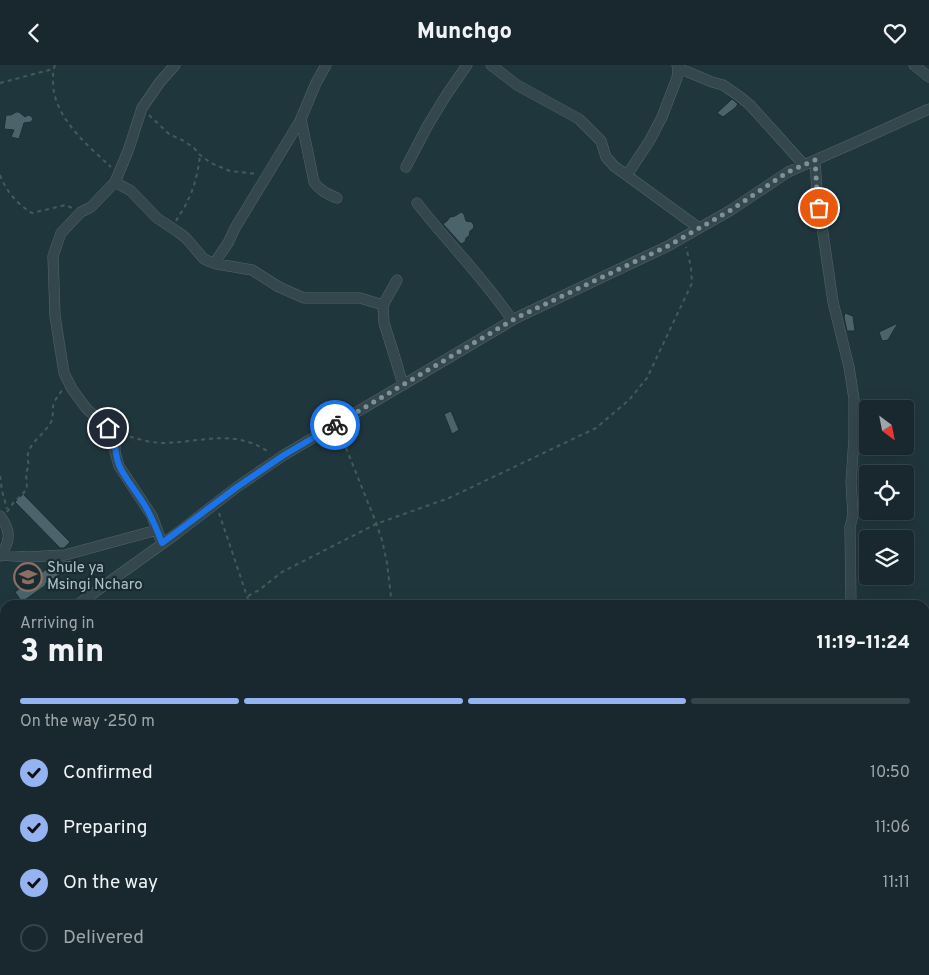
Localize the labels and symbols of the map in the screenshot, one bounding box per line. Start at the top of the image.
pin [798,187,840,229]
courier [310,400,360,450]
north arrow [859,400,914,455]
pin [87,407,129,449]
place label: Shule ya Msingi Ncharo [47,559,143,595]
school or university icon: Shule ya Msingi Ncharo [13,562,43,592]

